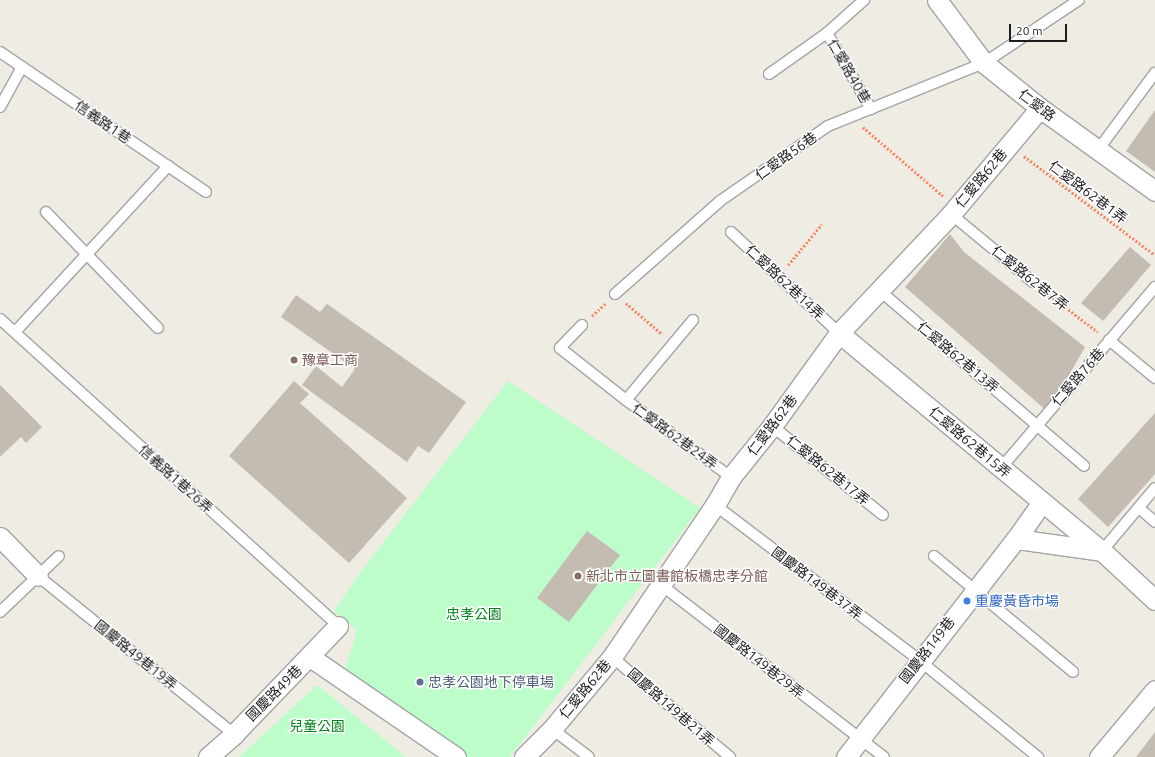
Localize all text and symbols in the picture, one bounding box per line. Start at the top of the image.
scale bar [1011,16,1069,42]
text: 20 m [1016,24,1043,37]
street label: 仁愛路40巷 [824,36,874,106]
street label: 仁愛路 [1015,86,1059,124]
street label: 信義路1巷 [72,97,134,147]
street label: 仁愛路56巷 [752,129,820,183]
street label: 仁愛路62巷 [951,145,1011,211]
street label: 仁愛路62巷1弄 [1046,157,1130,227]
street label: 仁愛路62巷14弄 [742,241,828,323]
street label: 仁愛路62巷7弄 [988,242,1072,314]
street label: 仁愛路62巷13弄 [914,318,1002,396]
street label: 仁愛路76巷 [1048,344,1108,410]
place label: 豫章工商 [302,352,358,368]
marker: 豫章工商 [289,355,299,365]
street label: 仁愛路62巷 [744,391,800,459]
street label: 仁愛路62巷24弄 [629,399,721,473]
street label: 仁愛路62巷15弄 [926,403,1014,481]
street label: 仁愛路62巷17弄 [783,432,873,508]
street label: 信義路1巷26弄 [136,441,216,517]
street label: 國慶路149巷37弄 [768,543,866,623]
place label: 新北市立圖書館板橋忠孝分館 [586,568,768,584]
marker: 新北市立圖書館板橋忠孝分館 [573,571,583,581]
place label: 重慶黃昏市場 [975,593,1059,609]
marker: 重慶黃昏市場 [962,596,972,606]
park label: 忠孝公園 [446,606,502,622]
street label: 國慶路149巷 [896,613,958,687]
street label: 國慶路49巷19弄 [91,617,181,693]
street label: 國慶路149巷29弄 [711,621,807,701]
street label: 仁愛路62巷 [555,656,615,722]
street label: 國慶路49巷 [243,662,305,724]
street label: 國慶路149巷21弄 [624,665,718,749]
place label: 忠孝公園地下停車場 [428,674,554,690]
marker: 忠孝公園地下停車場 [415,677,425,687]
park label: 兒童公園 [289,718,345,734]

